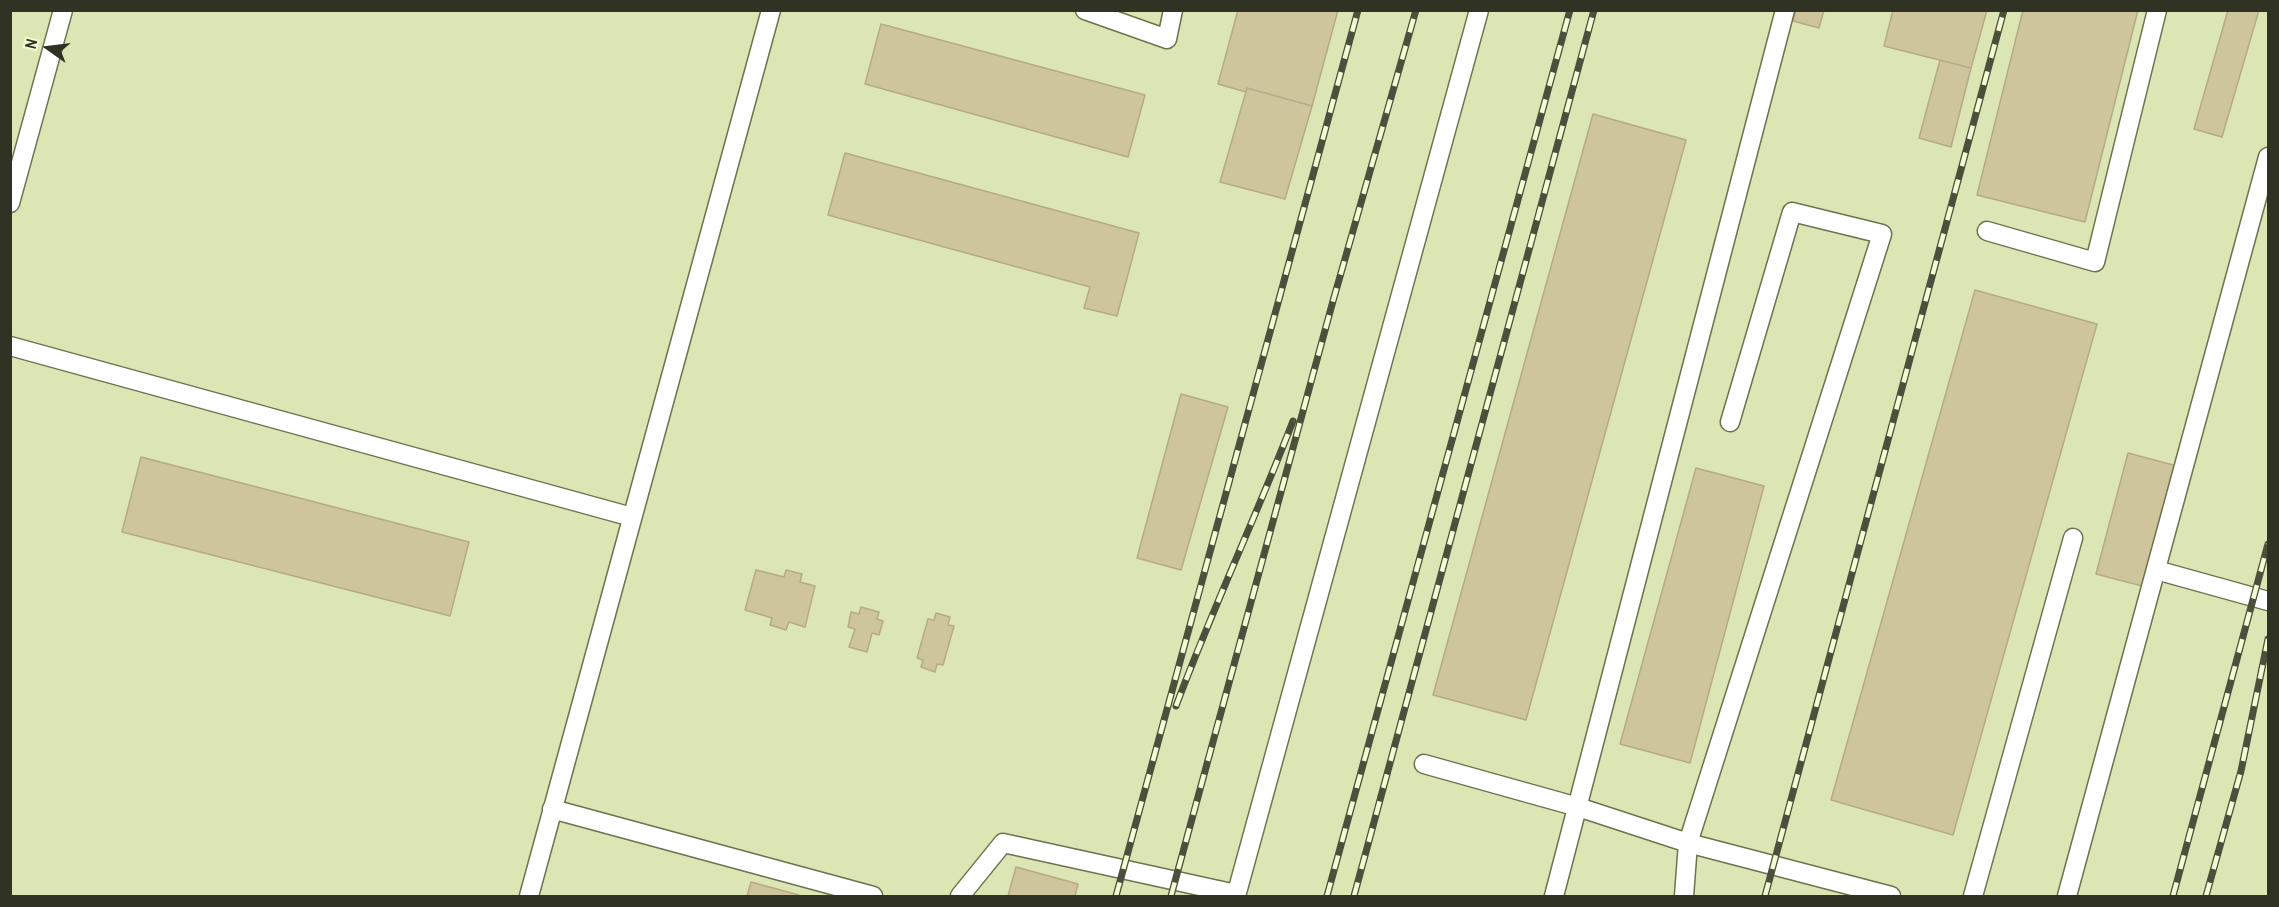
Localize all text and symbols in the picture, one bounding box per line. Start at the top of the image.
north arrow [18,18,78,78]
text: N [19,36,42,51]

